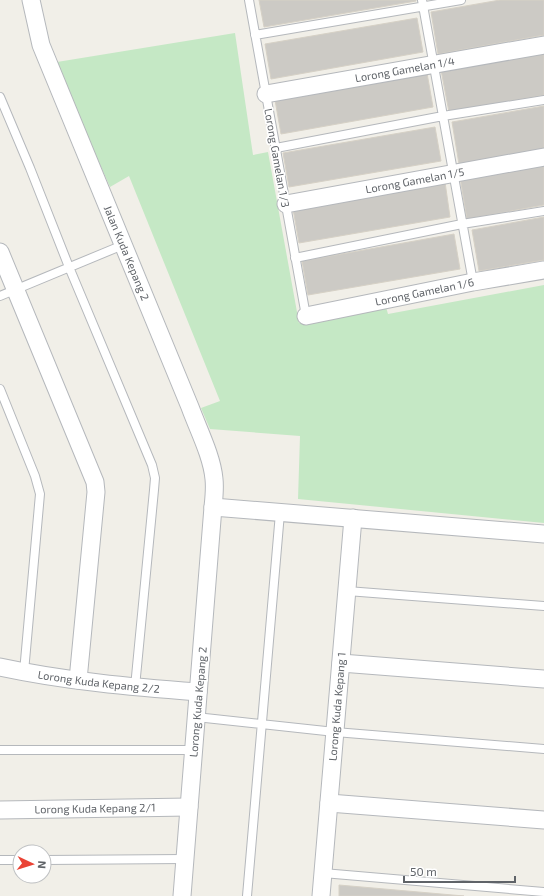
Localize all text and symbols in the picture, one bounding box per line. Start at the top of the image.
street label: Lorong Gamelan 1/4 [354,54,456,84]
street label: Lorong Gamelan 1/3 [262,107,293,208]
street label: Lorong Gamelan 1/5 [364,165,465,195]
street label: Jalan Kuda Kepang 2 [102,203,152,302]
street label: Lorong Gamelan 1/6 [374,275,475,308]
street label: Lorong Kuda Kepang 2 [186,646,209,758]
street label: Lorong Kuda Kepang 1 [325,652,348,762]
street label: Lorong Kuda Kepang 2/2 [37,667,160,695]
street label: Lorong Kuda Kepang 2/1 [34,801,156,815]
north arrow [12,844,52,884]
scale bar [404,858,515,884]
text: N [36,860,49,869]
text: 50 m [410,864,437,878]

